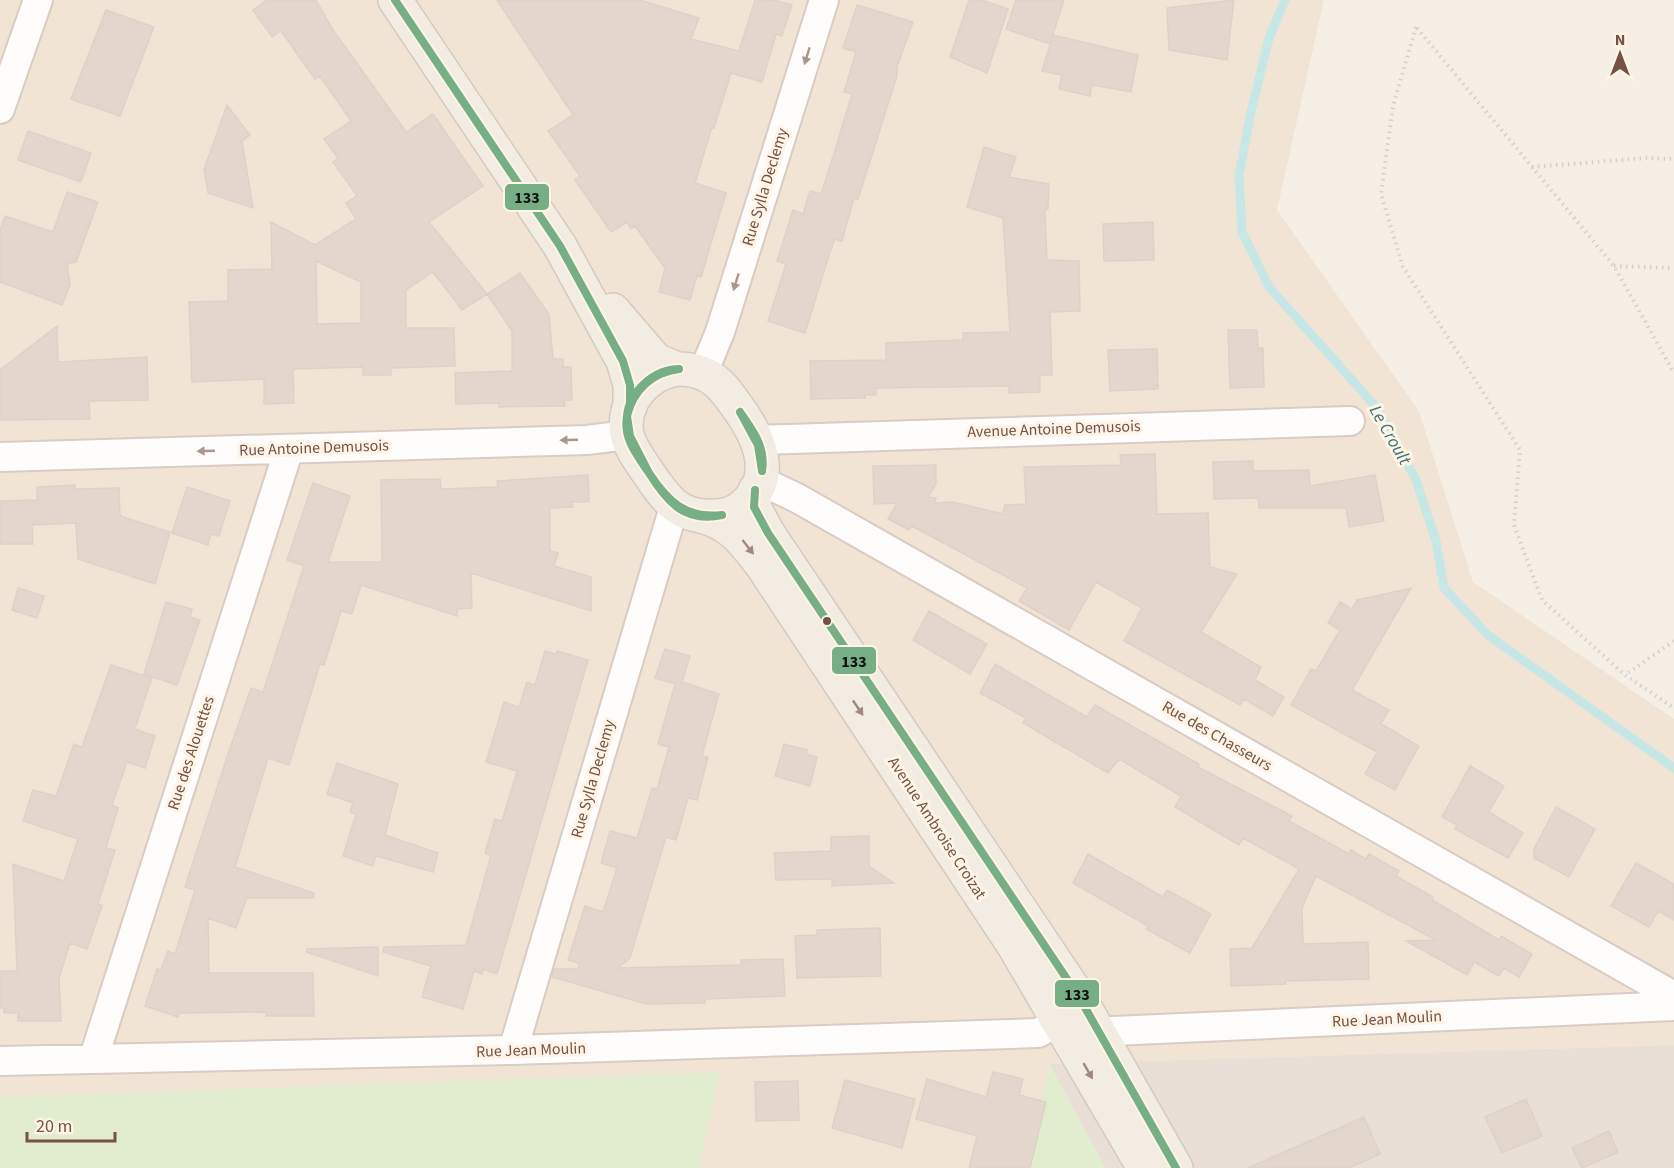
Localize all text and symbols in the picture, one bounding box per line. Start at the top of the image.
north arrow [1590,24,1650,84]
text: N [1615,29,1625,51]
one-way arrow [801,47,811,65]
street label: Rue Sylla Declemy [737,125,794,249]
line badge: 133 [504,183,550,211]
text: 133 [514,187,540,209]
one-way arrow [731,273,740,291]
water label: Le Croult [1363,401,1418,470]
street label: Avenue Antoine Demusois [967,415,1141,443]
street label: Rue Antoine Demusois [239,434,390,462]
one-way arrow [559,436,578,445]
one-way arrow [197,447,216,456]
one-way arrow [741,539,754,555]
unlabelled marker [821,615,833,627]
line badge: 133 [831,646,877,675]
text: 133 [841,651,867,673]
street label: Rue des Alouettes [162,693,220,813]
street label: Rue des Chasseurs [1158,696,1276,777]
one-way arrow [852,700,863,716]
street label: Rue Sylla Declemy [566,717,621,841]
street label: Avenue Ambroise Croizat [883,752,992,904]
line badge: 133 [1054,979,1100,1008]
text: 133 [1064,984,1090,1006]
street label: Rue Jean Moulin [1331,1005,1443,1033]
street label: Rue Jean Moulin [476,1037,586,1063]
one-way arrow [1083,1063,1093,1080]
scale bar [27,1105,116,1143]
text: 20 m [36,1114,72,1139]

